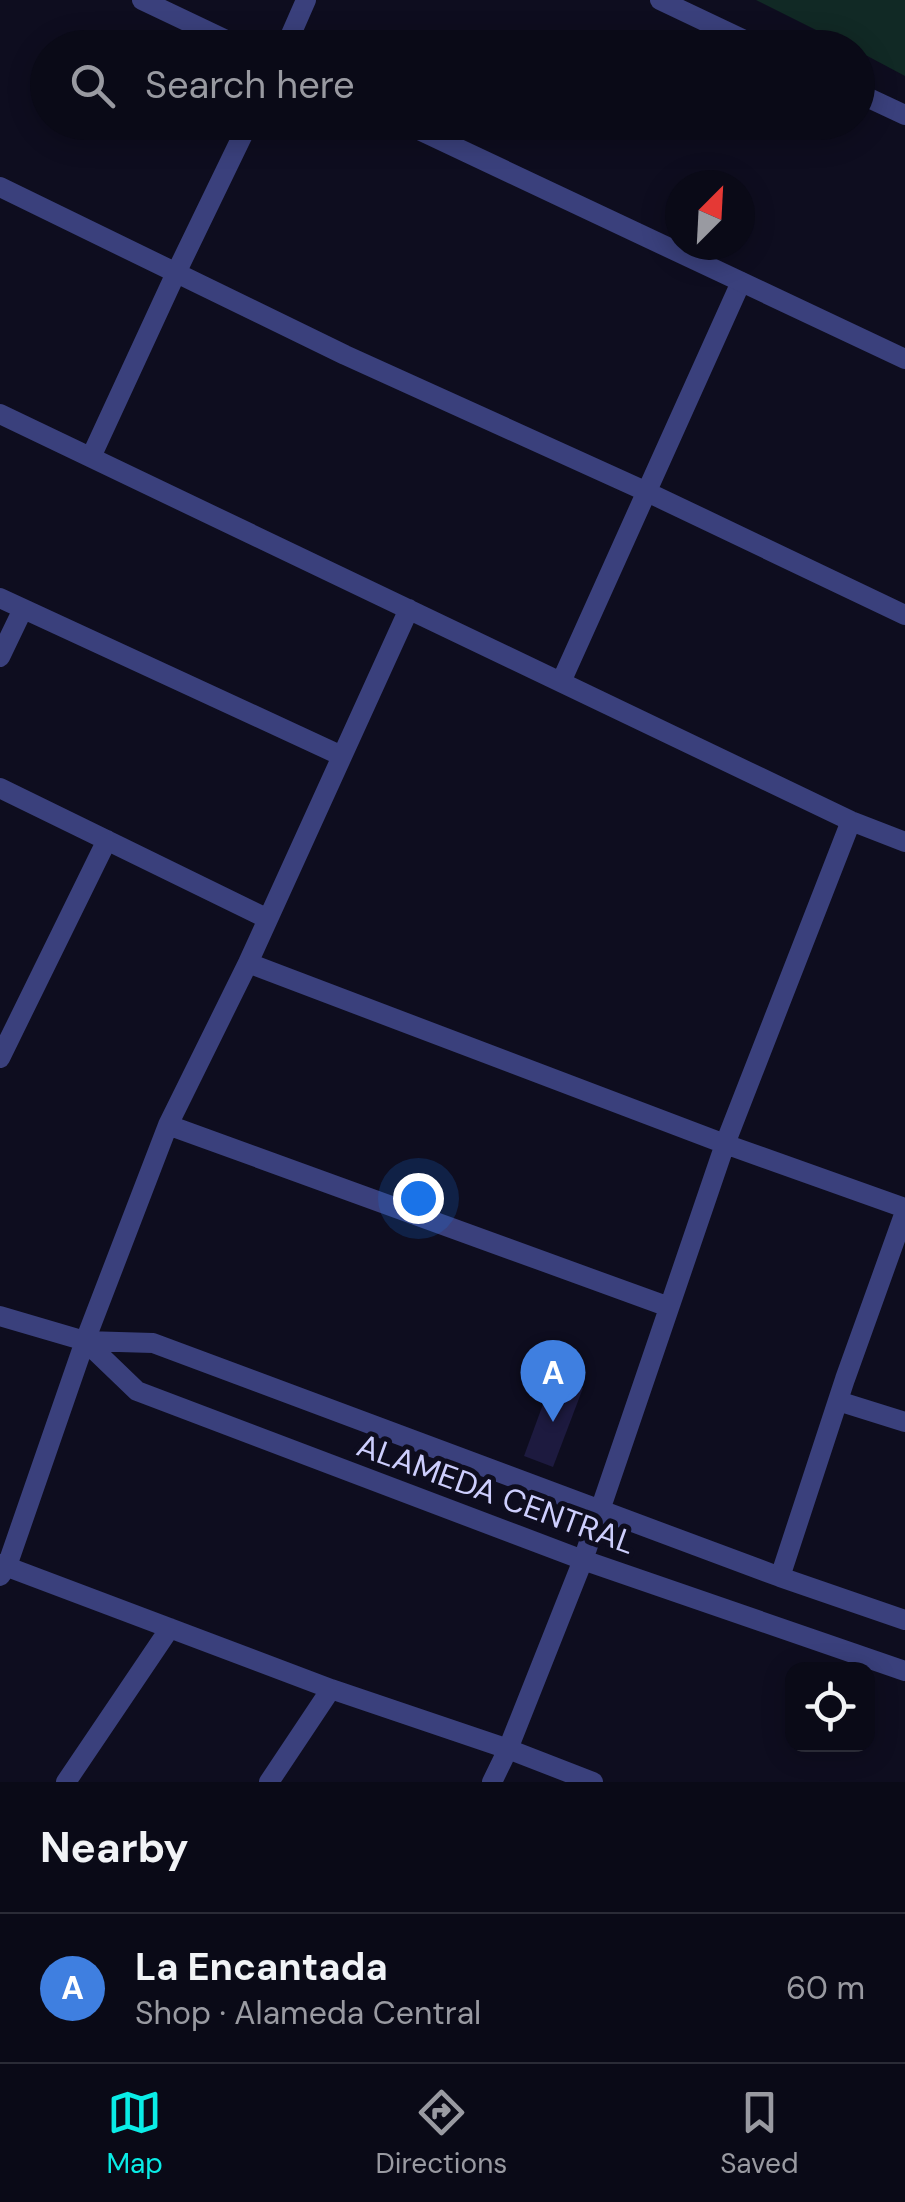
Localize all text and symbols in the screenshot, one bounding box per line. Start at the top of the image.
search box [30,30,875,140]
icon: search [65,58,120,113]
text: Search here [145,60,355,110]
north arrow [665,170,755,260]
your location [393,1173,444,1224]
pin: A [520,1340,586,1422]
street label: ALAMEDA CENTRAL [351,1424,641,1564]
map controls [785,1662,875,1752]
button: locate [785,1662,875,1752]
text: Nearby [40,1820,189,1875]
text: La Encantada [135,1942,388,1992]
text: A [61,1967,84,2009]
text: 60 m [786,1967,865,2009]
text: Shop · Alameda Central [135,1992,481,2034]
tab: Map [106,2085,163,2182]
tab: Directions [376,2085,507,2182]
tab: Saved [720,2085,799,2182]

